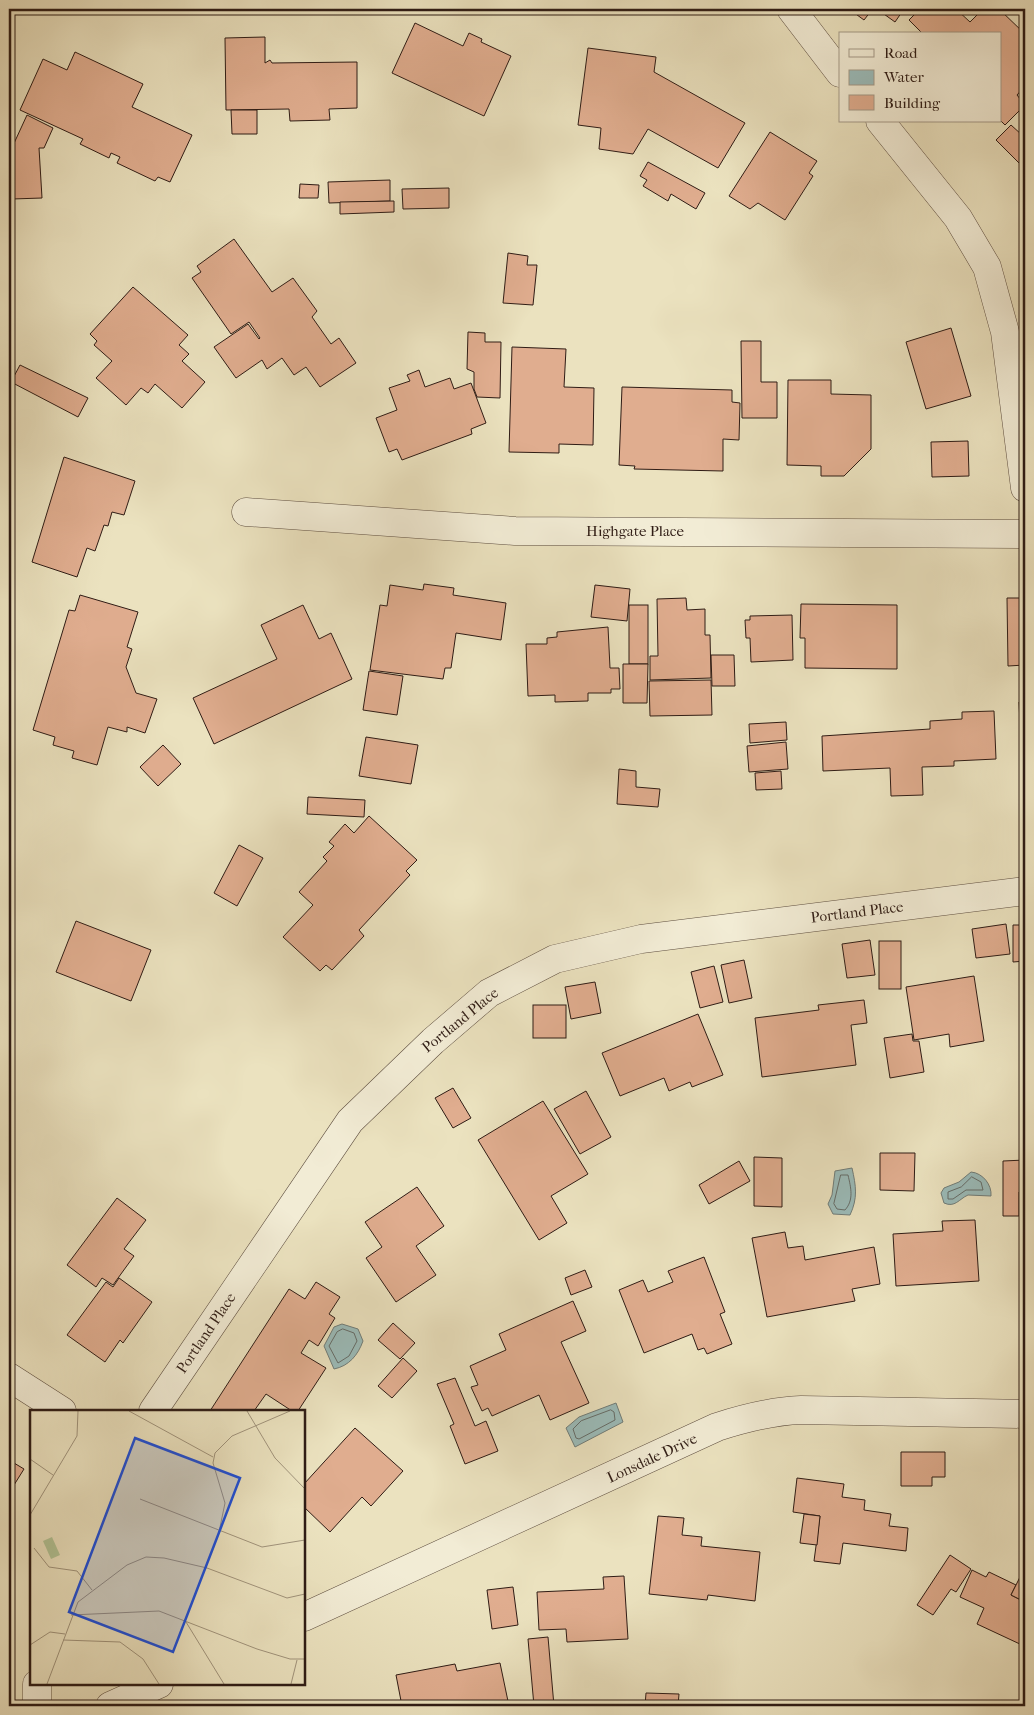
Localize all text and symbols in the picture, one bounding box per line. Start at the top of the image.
legend [839,32,1002,122]
text: Road [884,44,918,62]
text: Water [883,68,924,86]
text: Building [884,94,941,112]
street label: Highgate Place [586,522,684,540]
street label: Portland Place [810,897,905,927]
street label: Portland Place [418,983,502,1056]
street label: Portland Place [172,1289,240,1377]
inset map [30,1410,305,1685]
street label: Lonsdale Drive [604,1429,700,1487]

